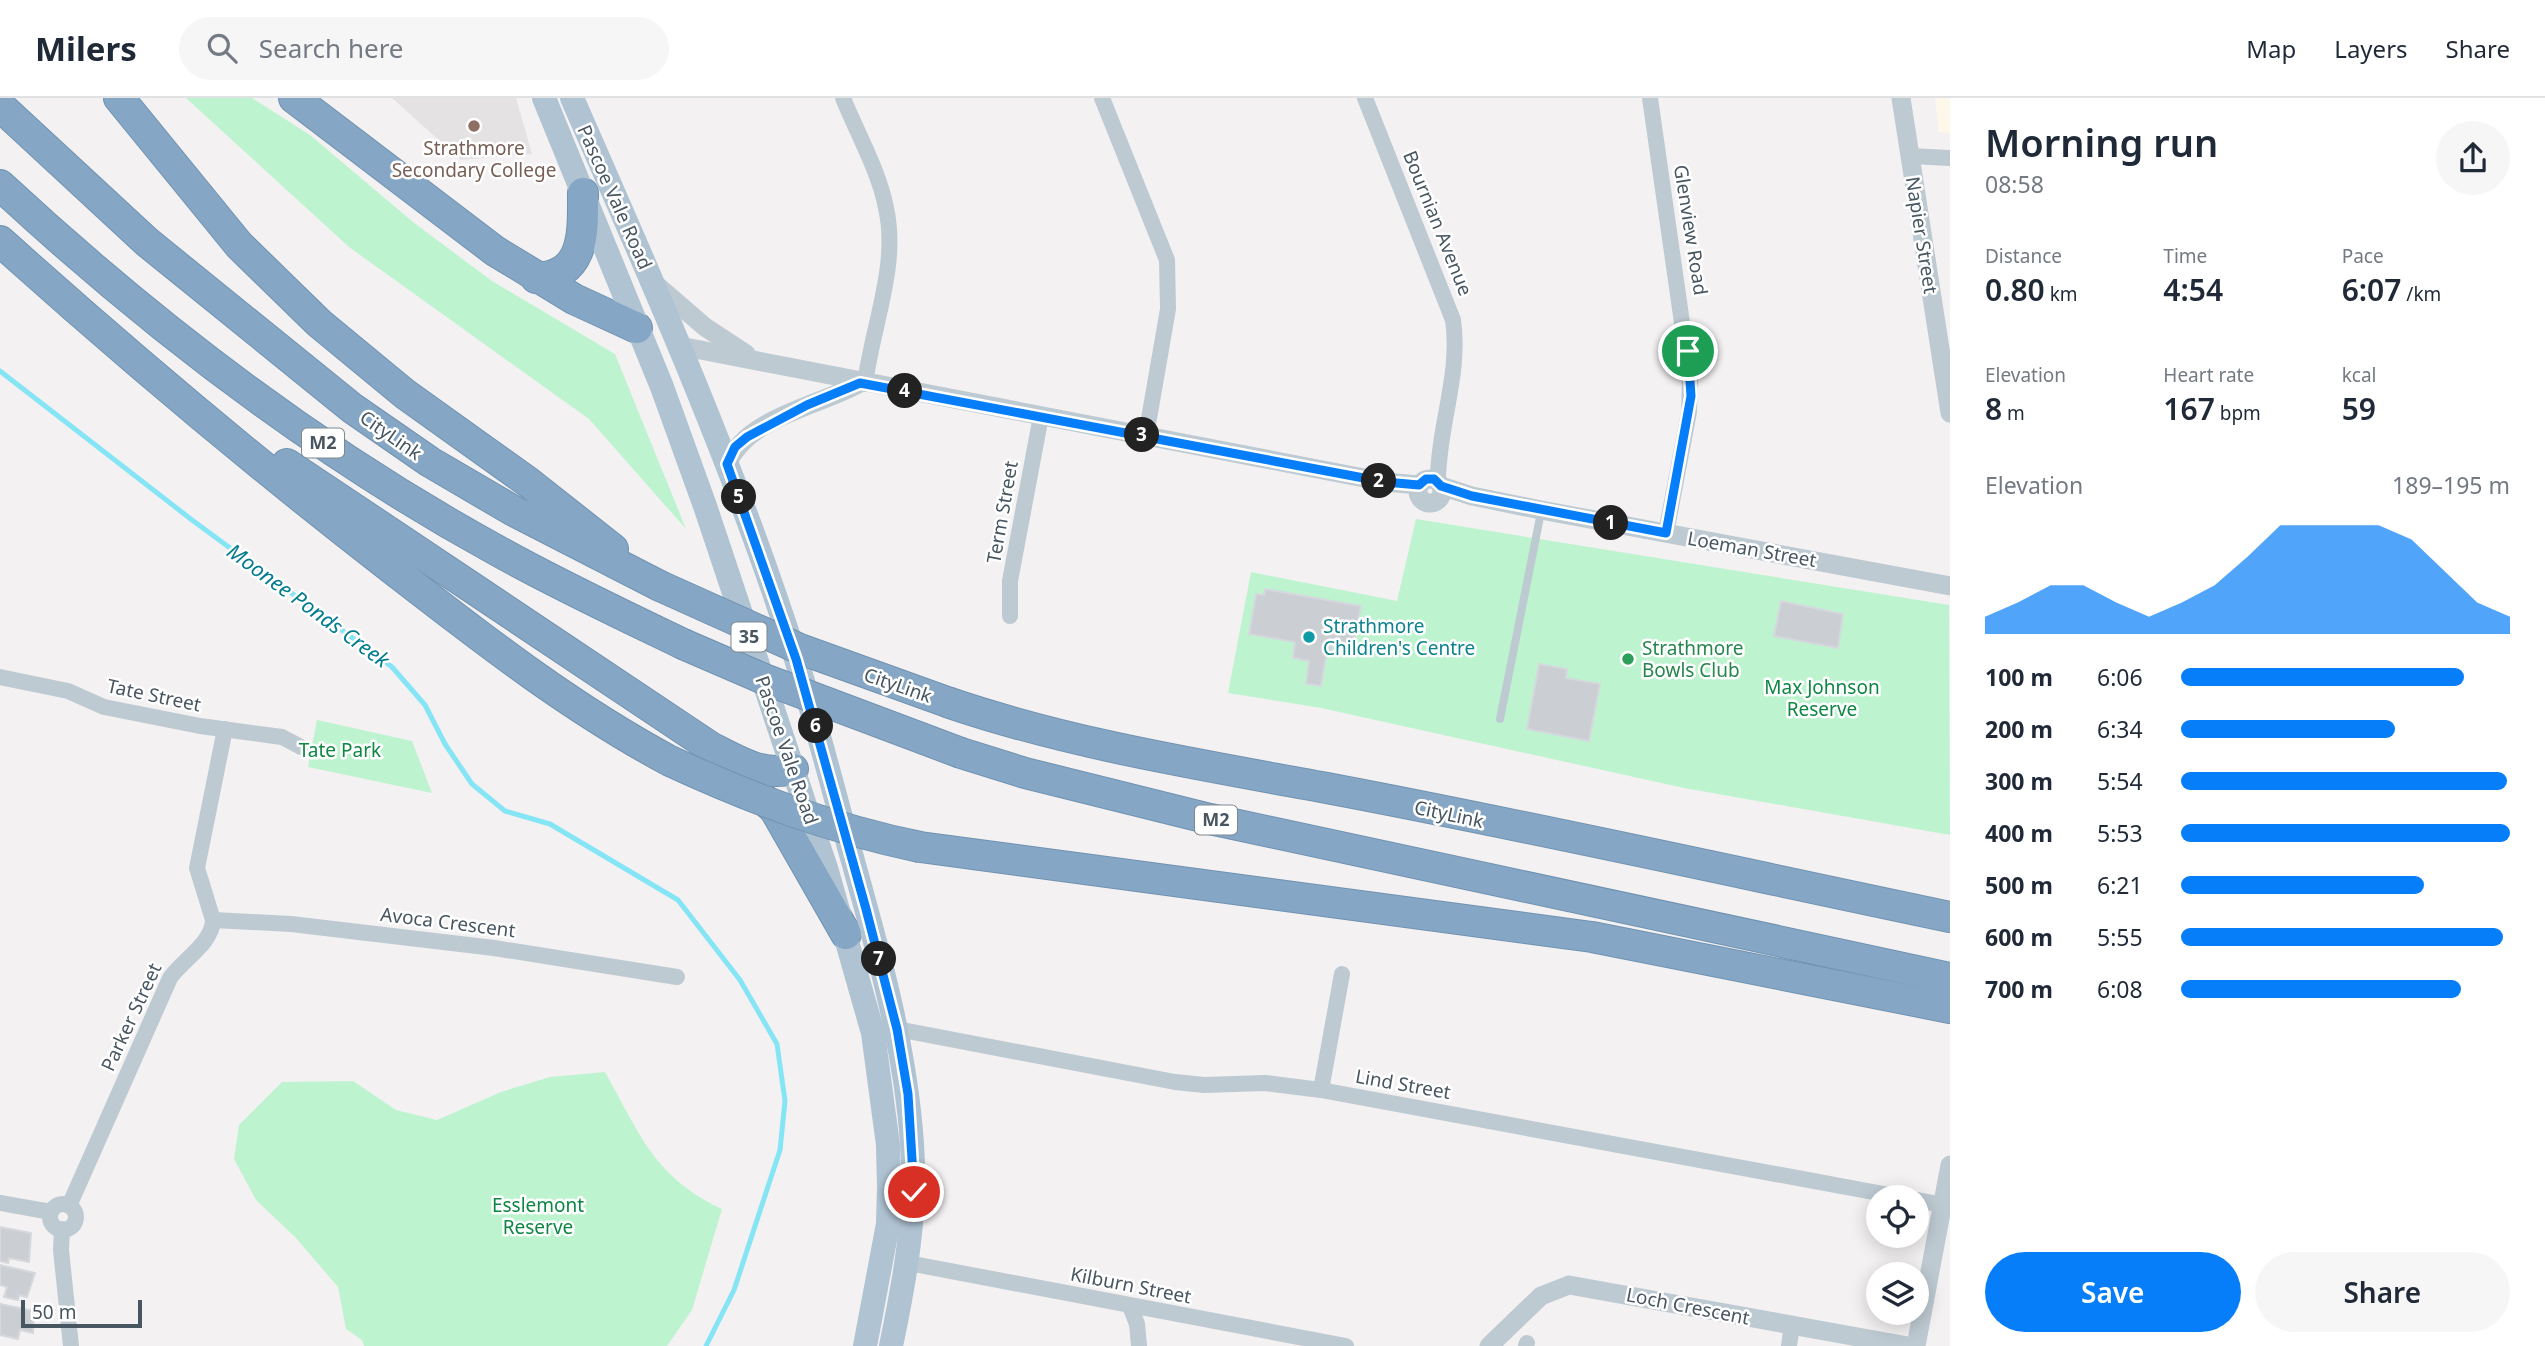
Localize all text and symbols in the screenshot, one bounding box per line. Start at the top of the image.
search box [179,17,669,80]
text: Milers [35,26,137,71]
icon: search [203,29,241,67]
text: Search here [259,30,404,66]
text: Map [2246,32,2296,65]
text: Layers [2334,32,2408,65]
text: Share [2446,32,2510,65]
text: Morning run [1985,116,2218,168]
marker: Strathmore Secondary College [466,118,482,134]
street label: Pascoe Vale Road [572,121,658,273]
button: share [2436,121,2510,195]
place label: Strathmore Secondary College [392,135,556,183]
street label: Bournian Avenue [1397,147,1479,299]
street label: Glenview Road [1668,163,1714,297]
text: 08:58 [1985,168,2044,200]
street label: Napier Street [1900,175,1944,296]
text: Distance [1985,243,2062,269]
text: Time [2163,243,2207,269]
text: Pace [2342,243,2384,269]
text: 0.80 [1985,269,2045,310]
text: 4:54 [2163,269,2223,310]
text: 6:07 [2342,269,2401,310]
text: km [2045,281,2078,307]
text: /km [2401,281,2441,307]
pin [1658,321,1718,381]
icon: arrive [1669,332,1707,370]
text: Elevation [1985,362,2066,388]
text: Heart rate [2163,362,2254,388]
text: kcal [2342,362,2376,388]
pin: 4 [888,374,922,408]
text: 4 [899,377,910,403]
text: 8 [1985,388,2002,429]
text: 167 [2163,388,2215,429]
text: 59 [2342,388,2376,429]
text: m [2002,400,2025,426]
text: bpm [2215,400,2261,426]
street label: CityLink [355,404,427,466]
pin: 3 [1124,418,1160,452]
text: 3 [1136,421,1147,447]
road number: M2 [302,428,344,458]
street label: Term Street [980,459,1024,565]
pin: 2 [1362,464,1396,498]
text: 2 [1373,467,1384,493]
text: Elevation [1985,469,2083,501]
text: 189–195 m [2392,469,2510,501]
pin: 5 [722,480,756,514]
text: 5 [733,483,744,509]
pin: 1 [1594,506,1628,540]
text: 1 [1605,509,1616,535]
street label: Loeman Street [1686,525,1819,573]
water label: Moonee Ponds Creek [222,537,397,674]
place label: Strathmore Children's Centre [1323,613,1475,661]
road number: 35 [732,622,766,652]
marker: Strathmore Children's Centre [1301,629,1317,645]
place label: Strathmore Bowls Club [1642,635,1743,683]
marker: Strathmore Bowls Club [1620,651,1636,667]
street label: CityLink [861,661,935,709]
text: 100 m [1985,661,2053,693]
text: 6:06 [2097,661,2143,693]
street label: Tate Street [105,672,203,718]
street label: Pascoe Vale Road [749,672,825,828]
park label: Max Johnson Reserve [1764,674,1880,722]
pin: 6 [798,708,834,744]
text: 6 [810,712,821,738]
text: 200 m [1985,713,2053,745]
text: 6:34 [2097,713,2143,745]
park label: Tate Park [299,737,381,763]
text: 300 m [1985,765,2053,797]
text: 5:54 [2097,765,2143,797]
street label: CityLink [1412,794,1486,834]
road number: M2 [1195,806,1237,834]
text: 400 m [1985,817,2053,849]
text: 5:53 [2097,817,2143,849]
text: 500 m [1985,869,2053,901]
text: 6:21 [2097,869,2143,901]
street label: Avoca Crescent [379,901,517,943]
text: 600 m [1985,921,2053,953]
text: 5:55 [2097,921,2143,953]
pin: 7 [862,942,896,976]
text: 7 [873,945,884,971]
street label: Parker Street [95,958,167,1075]
text: 700 m [1985,973,2053,1005]
text: 6:08 [2097,973,2143,1005]
street label: Lind Street [1353,1063,1453,1105]
pin [884,1162,944,1222]
icon: check [895,1173,933,1211]
map controls [1866,1185,1929,1325]
button: locate [1866,1185,1929,1248]
park label: Esslemont Reserve [492,1192,584,1240]
button: Save [1985,1252,2241,1332]
button: Share [2255,1252,2510,1332]
street label: Kilburn Street [1068,1261,1194,1309]
button: layers [1866,1262,1929,1325]
street label: Loch Crescent [1624,1281,1752,1331]
scale bar [21,1297,142,1329]
text: 50 m [32,1299,76,1325]

